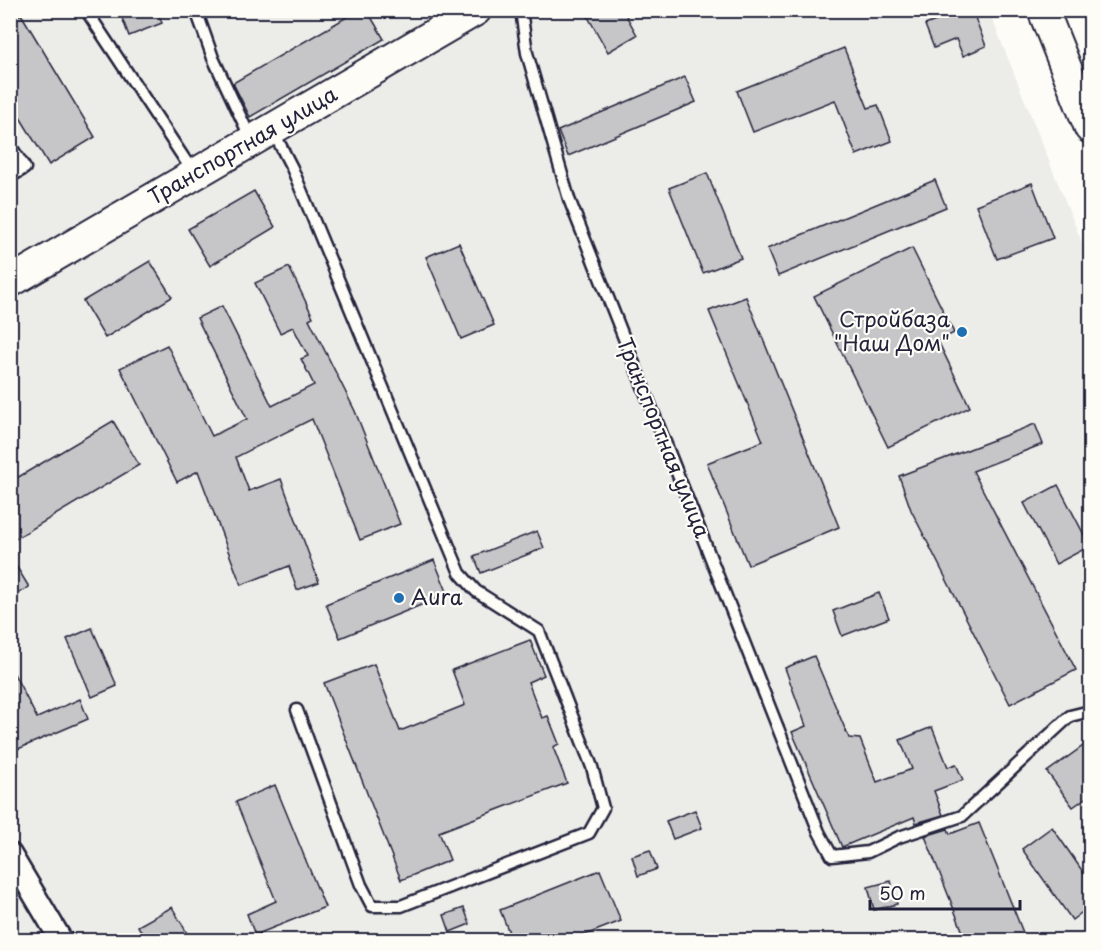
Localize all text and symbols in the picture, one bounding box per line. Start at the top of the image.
street label: Транспортная улица [142,77,343,211]
place label: Стройбаза "Наш Дом" [834,302,951,358]
marker: Стройбаза "Наш Дом" [955,325,969,339]
street label: Транспортная улица [610,332,720,543]
place label: Aura [411,580,463,612]
marker: Aura [392,591,406,605]
scale bar [870,873,1020,911]
text: 50 m [879,879,926,906]

